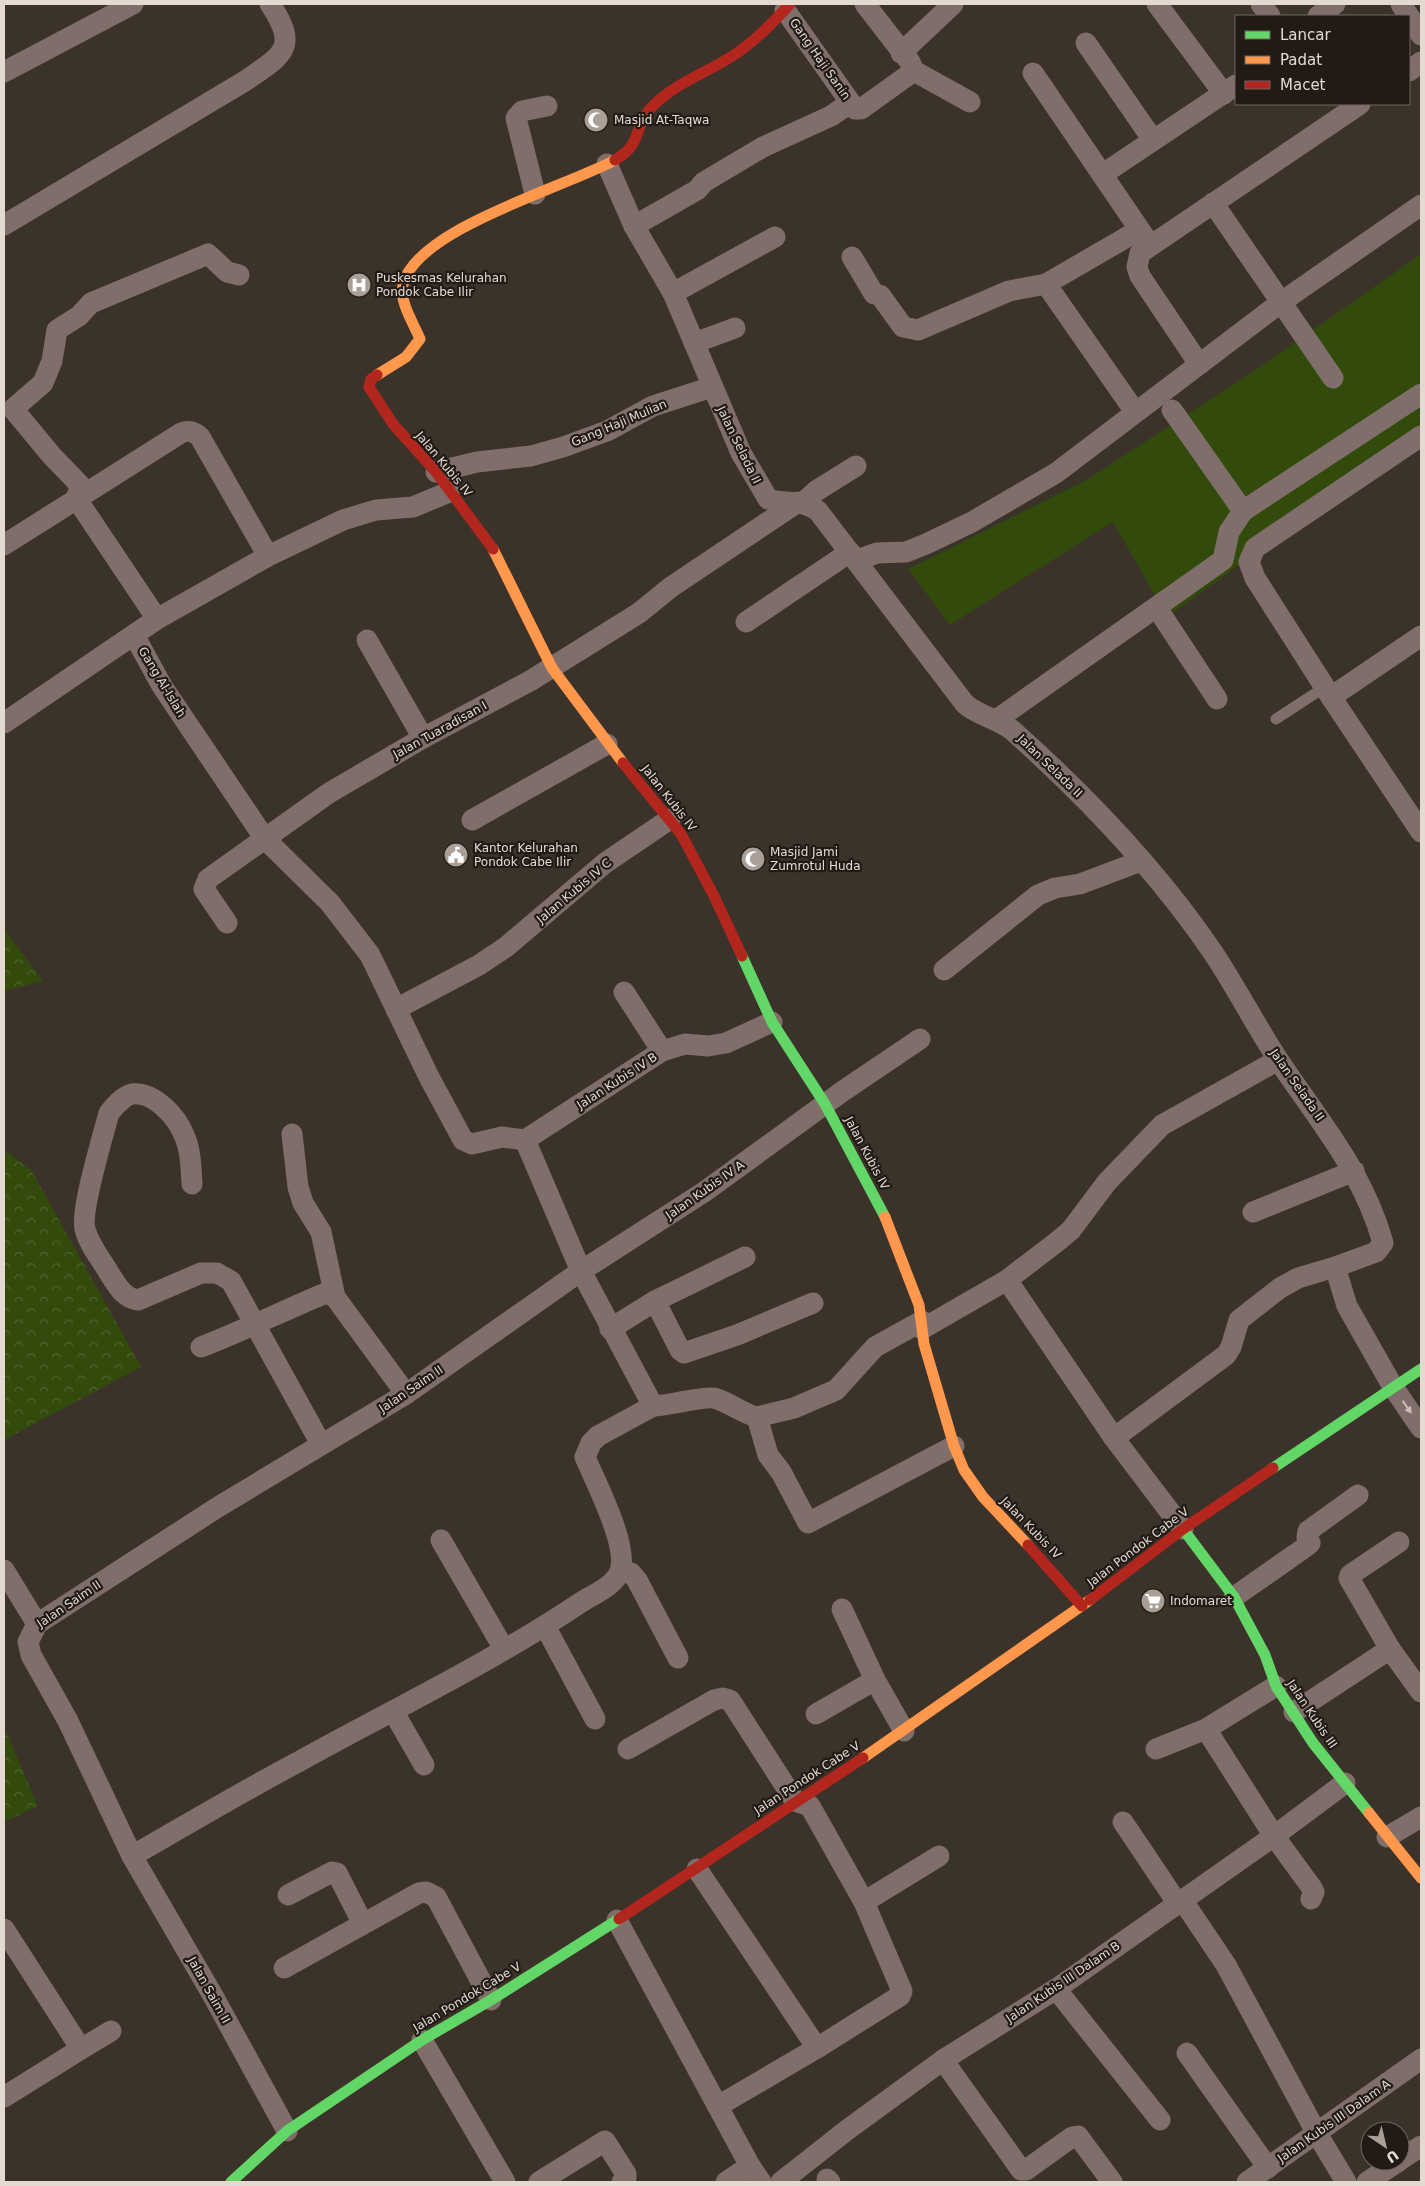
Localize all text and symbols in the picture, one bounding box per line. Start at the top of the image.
legend [1235,15,1410,105]
street label: Gang Haji Sanin [787,16,853,102]
text: Lancar [1280,26,1331,44]
text: Padat [1280,51,1322,69]
text: Macet [1280,76,1326,94]
mosque icon: Masjid At-Taqwa [583,107,609,133]
place label: Masjid At-Taqwa [614,113,709,127]
place label: Puskesmas Kelurahan Pondok Cabe Ilir [376,271,507,299]
hospital icon: Puskesmas Kelurahan Pondok Cabe Ilir [346,272,372,298]
street label: Gang Haji Mulian [569,397,669,449]
street label: Jalan Selada II [714,403,764,486]
street label: Jalan Kubis IV [412,428,476,500]
street label: Gang Al-Islah [135,644,189,720]
street label: Jalan Tuaradisan I [390,698,489,762]
street label: Jalan Selada II [1014,731,1085,800]
street label: Jalan Kubis IV [638,761,700,835]
place label: Kantor Kelurahan Pondok Cabe Ilir [474,841,578,869]
public building icon: Kantor Kelurahan Pondok Cabe Ilir [443,842,469,868]
place label: Masjid Jami Zumrotul Huda [770,845,861,873]
mosque icon: Masjid Jami Zumrotul Huda [740,846,766,872]
street label: Jalan Kubis IV C [533,856,614,927]
street label: Jalan Selada II [1266,1046,1327,1124]
street label: Jalan Kubis IV B [573,1050,660,1113]
street label: Jalan Kubis IV [841,1113,892,1193]
street label: Jalan Kubis IV A [662,1157,748,1223]
street label: Jalan Saim II [376,1363,446,1416]
one-way arrow [1402,1401,1412,1414]
street label: Jalan Kubis IV [997,1493,1065,1562]
street label: Jalan Pondok Cabe V [1084,1504,1192,1590]
street label: Jalan Saim II [34,1578,104,1631]
supermarket icon: Indomaret [1140,1588,1166,1614]
place label: Indomaret [1170,1594,1232,1608]
street label: Jalan Kubis III [1283,1676,1340,1751]
street label: Jalan Pondok Cabe V [751,1738,863,1818]
street label: Jalan Kubis III Dalam B [1003,1939,1123,2026]
street label: Jalan Saim II [184,1953,233,2026]
street label: Jalan Pondok Cabe V [410,1959,524,2035]
street label: Jalan Kubis III Dalam A [1274,2076,1394,2166]
north arrow [1360,2121,1410,2171]
text: U [1383,2147,1402,2166]

